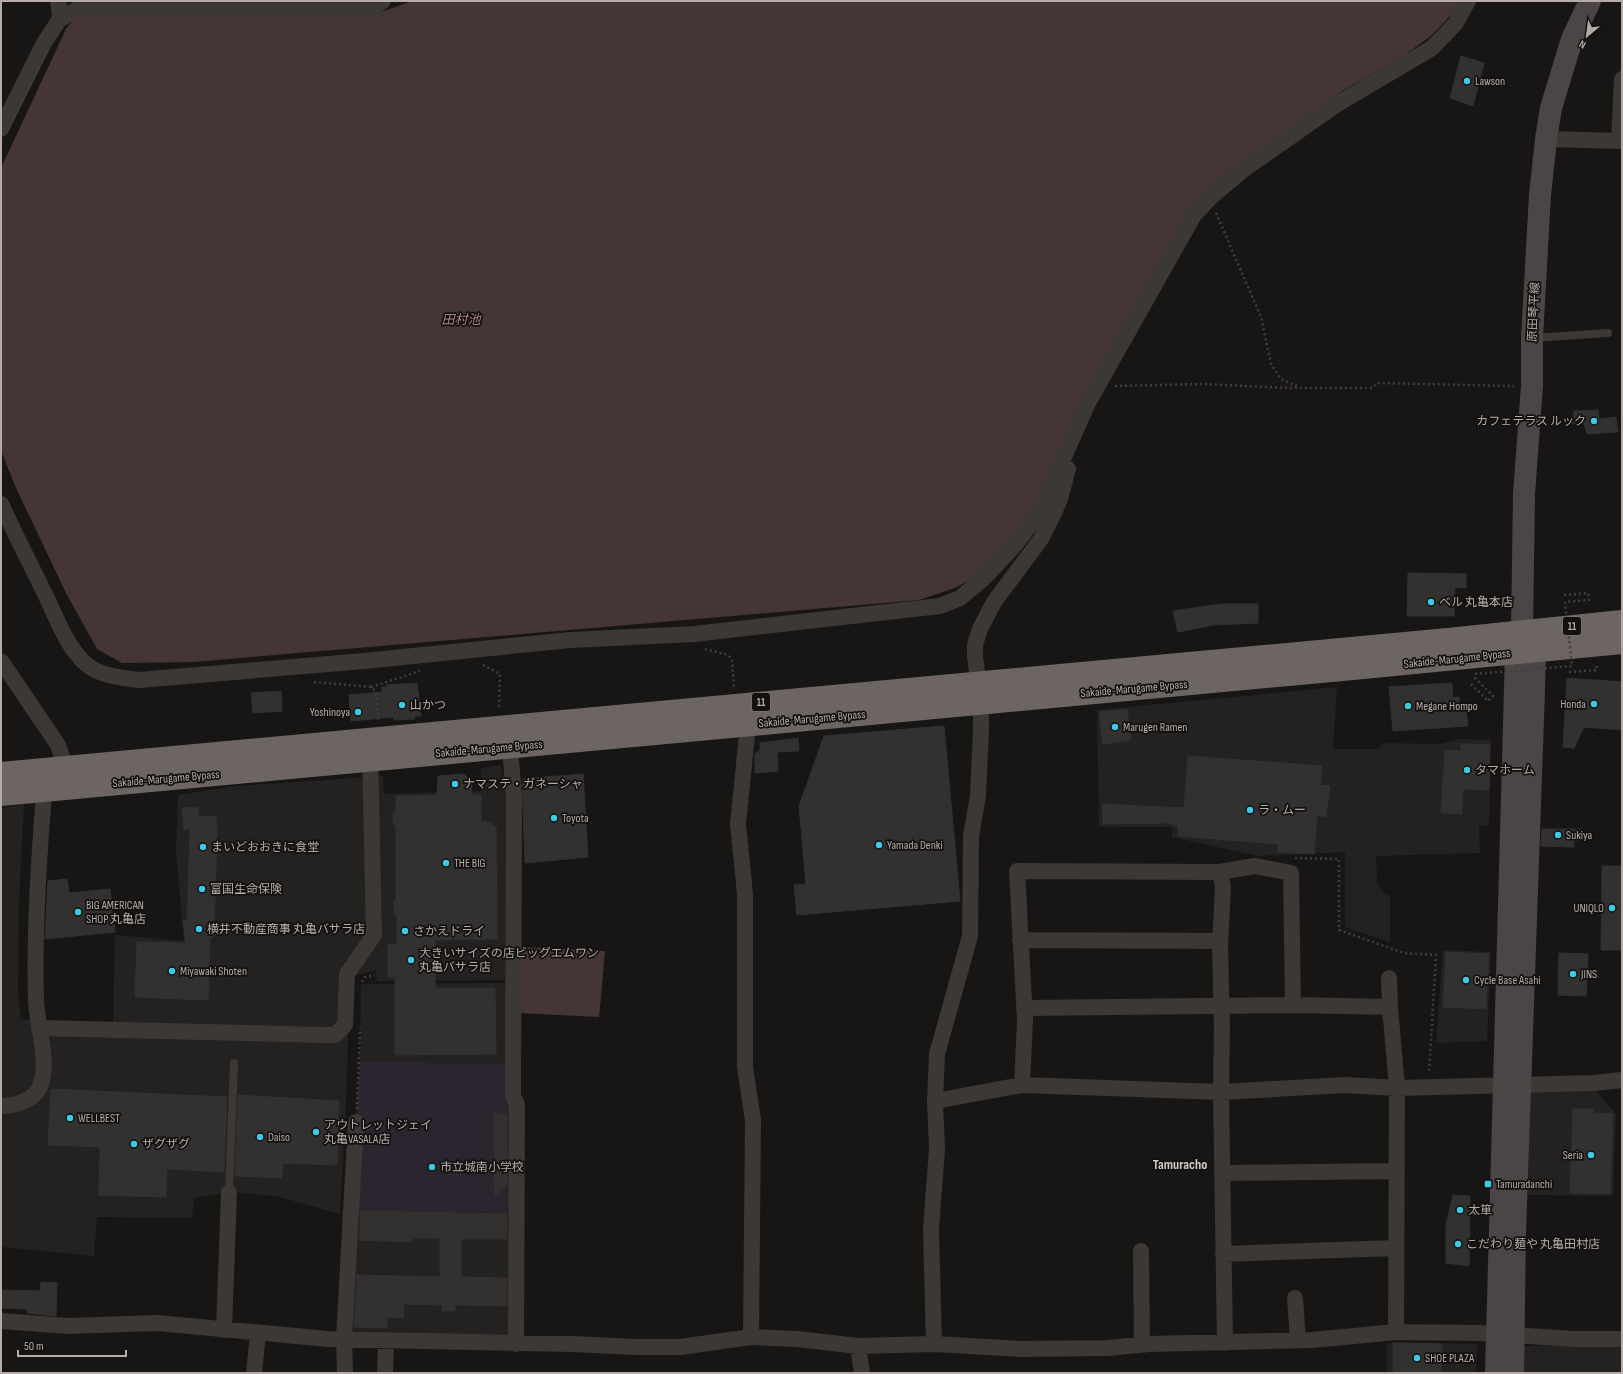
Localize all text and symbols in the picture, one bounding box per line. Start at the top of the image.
north arrow [1567,16,1607,56]
text: N [1577,37,1588,51]
place label: Lawson [1475,74,1505,89]
marker: Lawson [1462,76,1472,86]
street label: 原田琴平線 [1525,282,1543,342]
water label: 田村池 [441,312,482,328]
place label: カフェテラス ルック [1476,414,1586,429]
marker: カフェテラス ルック [1589,416,1599,426]
place label: ベル 丸亀本店 [1439,595,1513,610]
marker: ベル 丸亀本店 [1426,597,1436,607]
road number: 11 [1563,617,1581,635]
street label: Sakaide-Marugame Bypass [1403,646,1511,672]
street label: Sakaide-Marugame Bypass [1080,677,1188,701]
road number: 11 [752,693,770,711]
place label: Honda [1560,697,1586,712]
place label: 山かつ [410,698,446,713]
place label: Megane Hompo [1416,699,1478,714]
marker: Honda [1589,699,1599,709]
marker: 山かつ [397,700,407,710]
marker: Megane Hompo [1403,701,1413,711]
place label: Yoshinoya [310,705,350,720]
marker: Yoshinoya [353,707,363,717]
street label: Sakaide-Marugame Bypass [758,707,866,731]
place label: Marugen Ramen [1123,720,1188,735]
marker: Marugen Ramen [1110,722,1120,732]
street label: Sakaide-Marugame Bypass [435,737,543,761]
place label: タマホーム [1475,763,1535,778]
marker: タマホーム [1462,765,1472,775]
street label: Sakaide-Marugame Bypass [112,767,220,791]
place label: ナマステ・ガネーシャ [463,777,583,792]
marker: ナマステ・ガネーシャ [450,779,460,789]
place label: ラ・ムー [1258,803,1306,818]
marker: ラ・ムー [1245,805,1255,815]
place label: Toyota [562,811,589,826]
marker: Toyota [549,813,559,823]
place label: Sukiya [1566,828,1592,843]
marker: Sukiya [1553,830,1563,840]
place label: Yamada Denki [887,838,943,853]
place label: まいどおおきに食堂 [211,840,319,855]
marker: Yamada Denki [874,840,884,850]
marker: まいどおおきに食堂 [198,842,208,852]
place label: THE BIG [454,856,486,871]
marker: THE BIG [441,858,451,868]
place label: 富国生命保険 [210,882,282,897]
marker: 富国生命保険 [197,884,207,894]
place label: BIG AMERICAN SHOP 丸亀店 [86,898,146,927]
place label: UNIQLO [1573,901,1604,916]
marker: UNIQLO [1607,903,1617,913]
marker: BIG AMERICAN SHOP 丸亀店 [73,907,83,917]
place label: 横井不動産商事 丸亀バサラ店 [207,922,365,937]
marker: 横井不動産商事 丸亀バサラ店 [194,924,204,934]
place label: さかえドライ [413,924,485,939]
marker: さかえドライ [400,926,410,936]
place label: 大きいサイズの店ビッグエムワン 丸亀バサラ店 [419,946,599,975]
marker: 大きいサイズの店ビッグエムワン 丸亀バサラ店 [406,955,416,965]
place label: Miyawaki Shoten [180,964,247,979]
marker: Miyawaki Shoten [167,966,177,976]
place label: JINS [1580,967,1597,982]
marker: JINS [1568,969,1578,979]
place label: Cycle Base Asahi [1474,973,1541,988]
marker: Cycle Base Asahi [1461,975,1471,985]
place label: WELLBEST [78,1111,120,1126]
marker: WELLBEST [65,1113,75,1123]
place label: アウトレットジェイ 丸亀VASALA店 [324,1118,432,1147]
marker: アウトレットジェイ 丸亀VASALA店 [311,1127,321,1137]
place label: Daiso [268,1130,290,1145]
marker: Daiso [255,1132,265,1142]
place label: ザグザグ [142,1137,190,1152]
marker: ザグザグ [129,1139,139,1149]
place label: Seria [1563,1148,1583,1163]
marker: Seria [1586,1150,1596,1160]
district label: Tamuracho [1153,1156,1207,1173]
place label: 市立城南小学校 [440,1160,524,1175]
marker: 市立城南小学校 [427,1162,437,1172]
place label: Tamuradanchi [1496,1177,1552,1192]
marker: Tamuradanchi [1483,1179,1493,1189]
place label: 太箪 [1468,1203,1492,1218]
marker: 太箪 [1455,1205,1465,1215]
place label: こだわり麺や 丸亀田村店 [1466,1237,1600,1252]
marker: こだわり麺や 丸亀田村店 [1453,1239,1463,1249]
scale bar [18,1332,126,1358]
text: 50 m [24,1339,44,1354]
place label: SHOE PLAZA [1425,1351,1475,1366]
marker: SHOE PLAZA [1412,1353,1422,1363]

